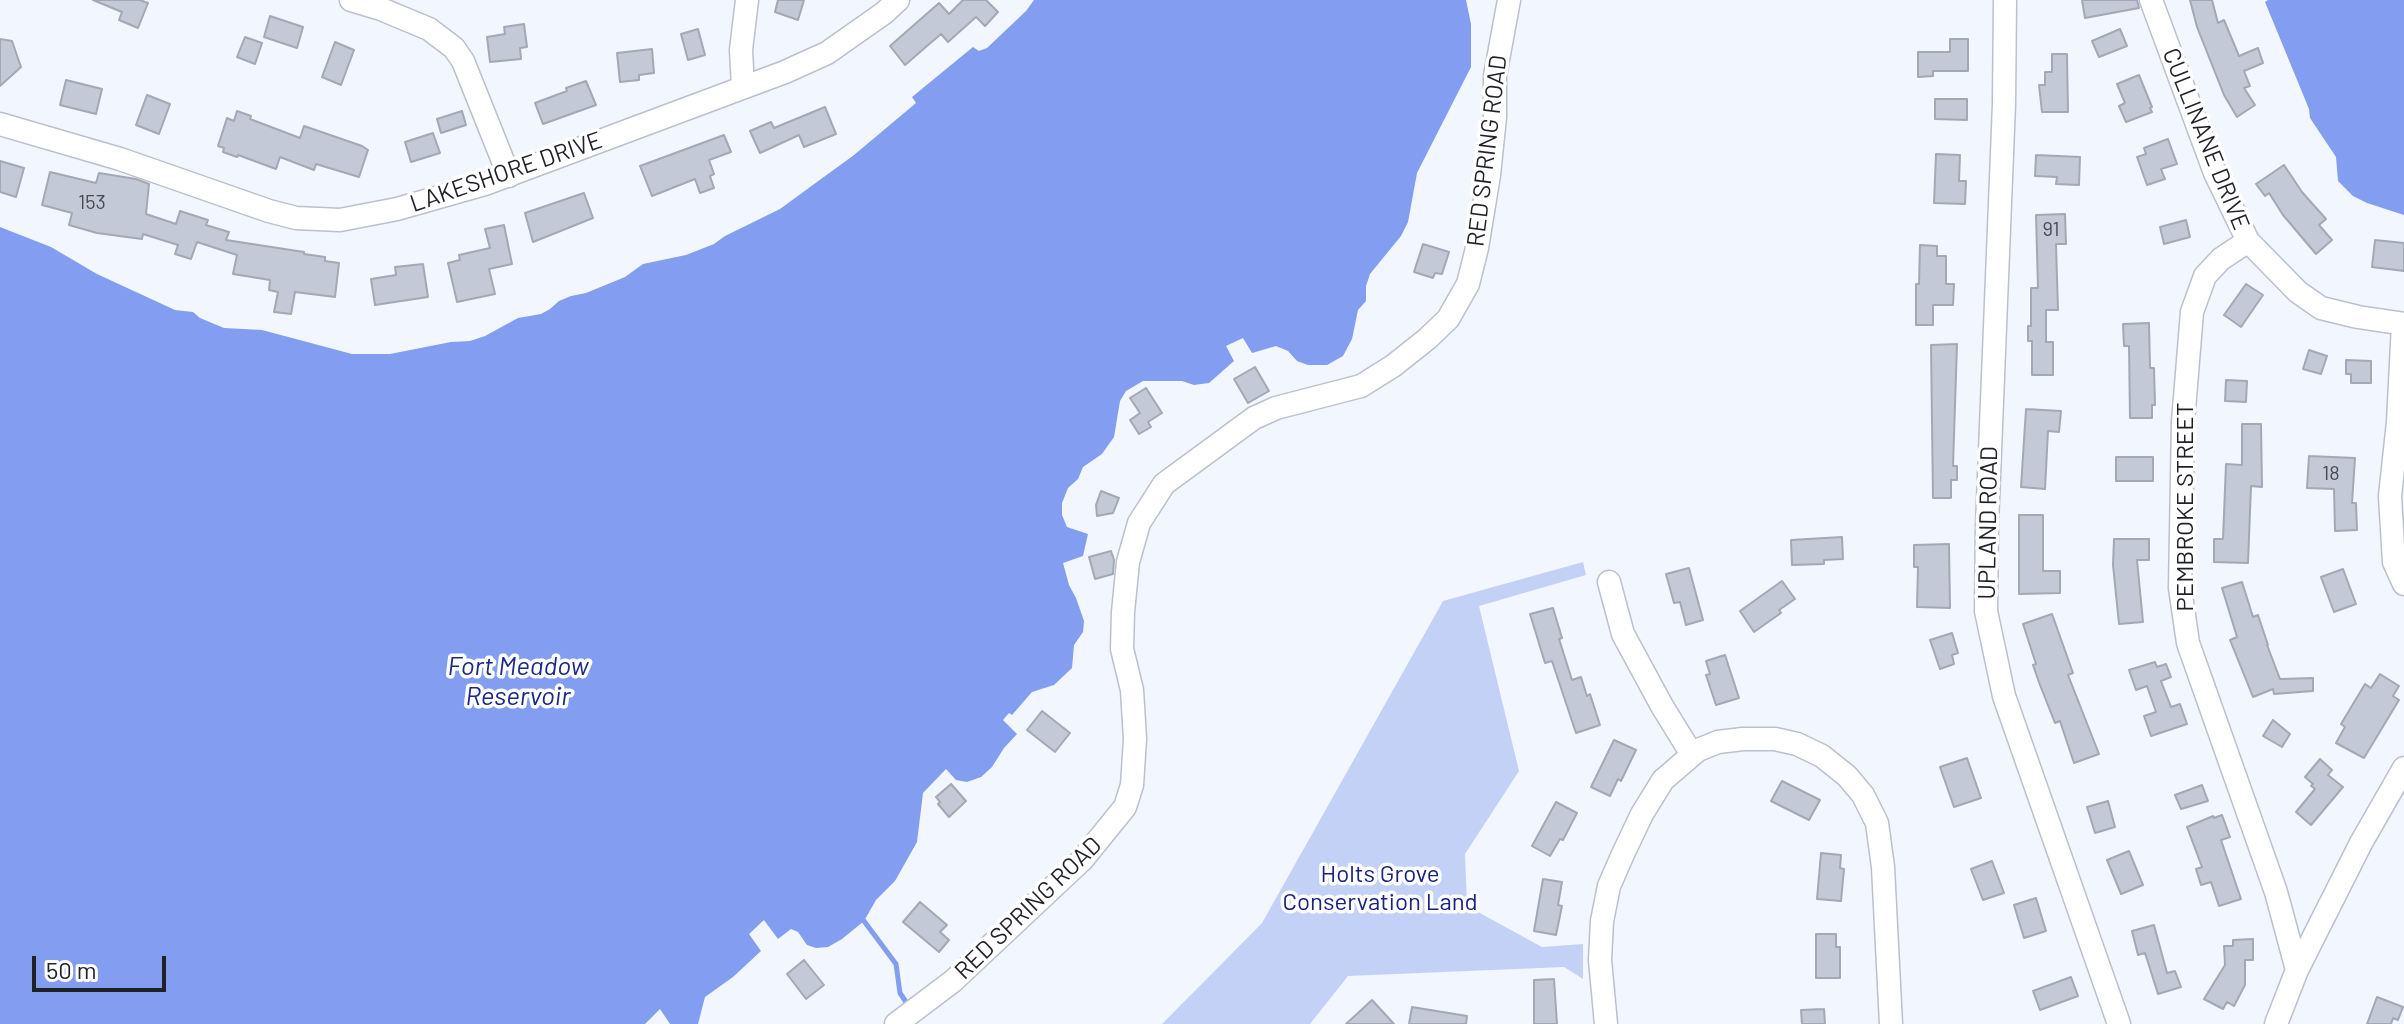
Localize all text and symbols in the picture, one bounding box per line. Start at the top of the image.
street label: CULLINANE DRIVE [2156,44,2256,234]
street label: RED SPRING ROAD [1461,54,1513,248]
street label: LAKESHORE DRIVE [406,126,606,218]
house number: 153 [78,190,106,214]
house number: 91 [2042,217,2060,241]
street label: PEMBROKE STREET [2171,402,2199,612]
street label: UPLAND ROAD [1972,446,2004,600]
house number: 18 [2322,461,2340,485]
water label: Fort Meadow Reservoir [447,650,589,712]
street label: RED SPRING ROAD [949,831,1107,985]
park label: Holts Grove Conservation Land [1282,860,1478,916]
scale bar [36,940,170,990]
text: 50 m [46,955,97,984]

